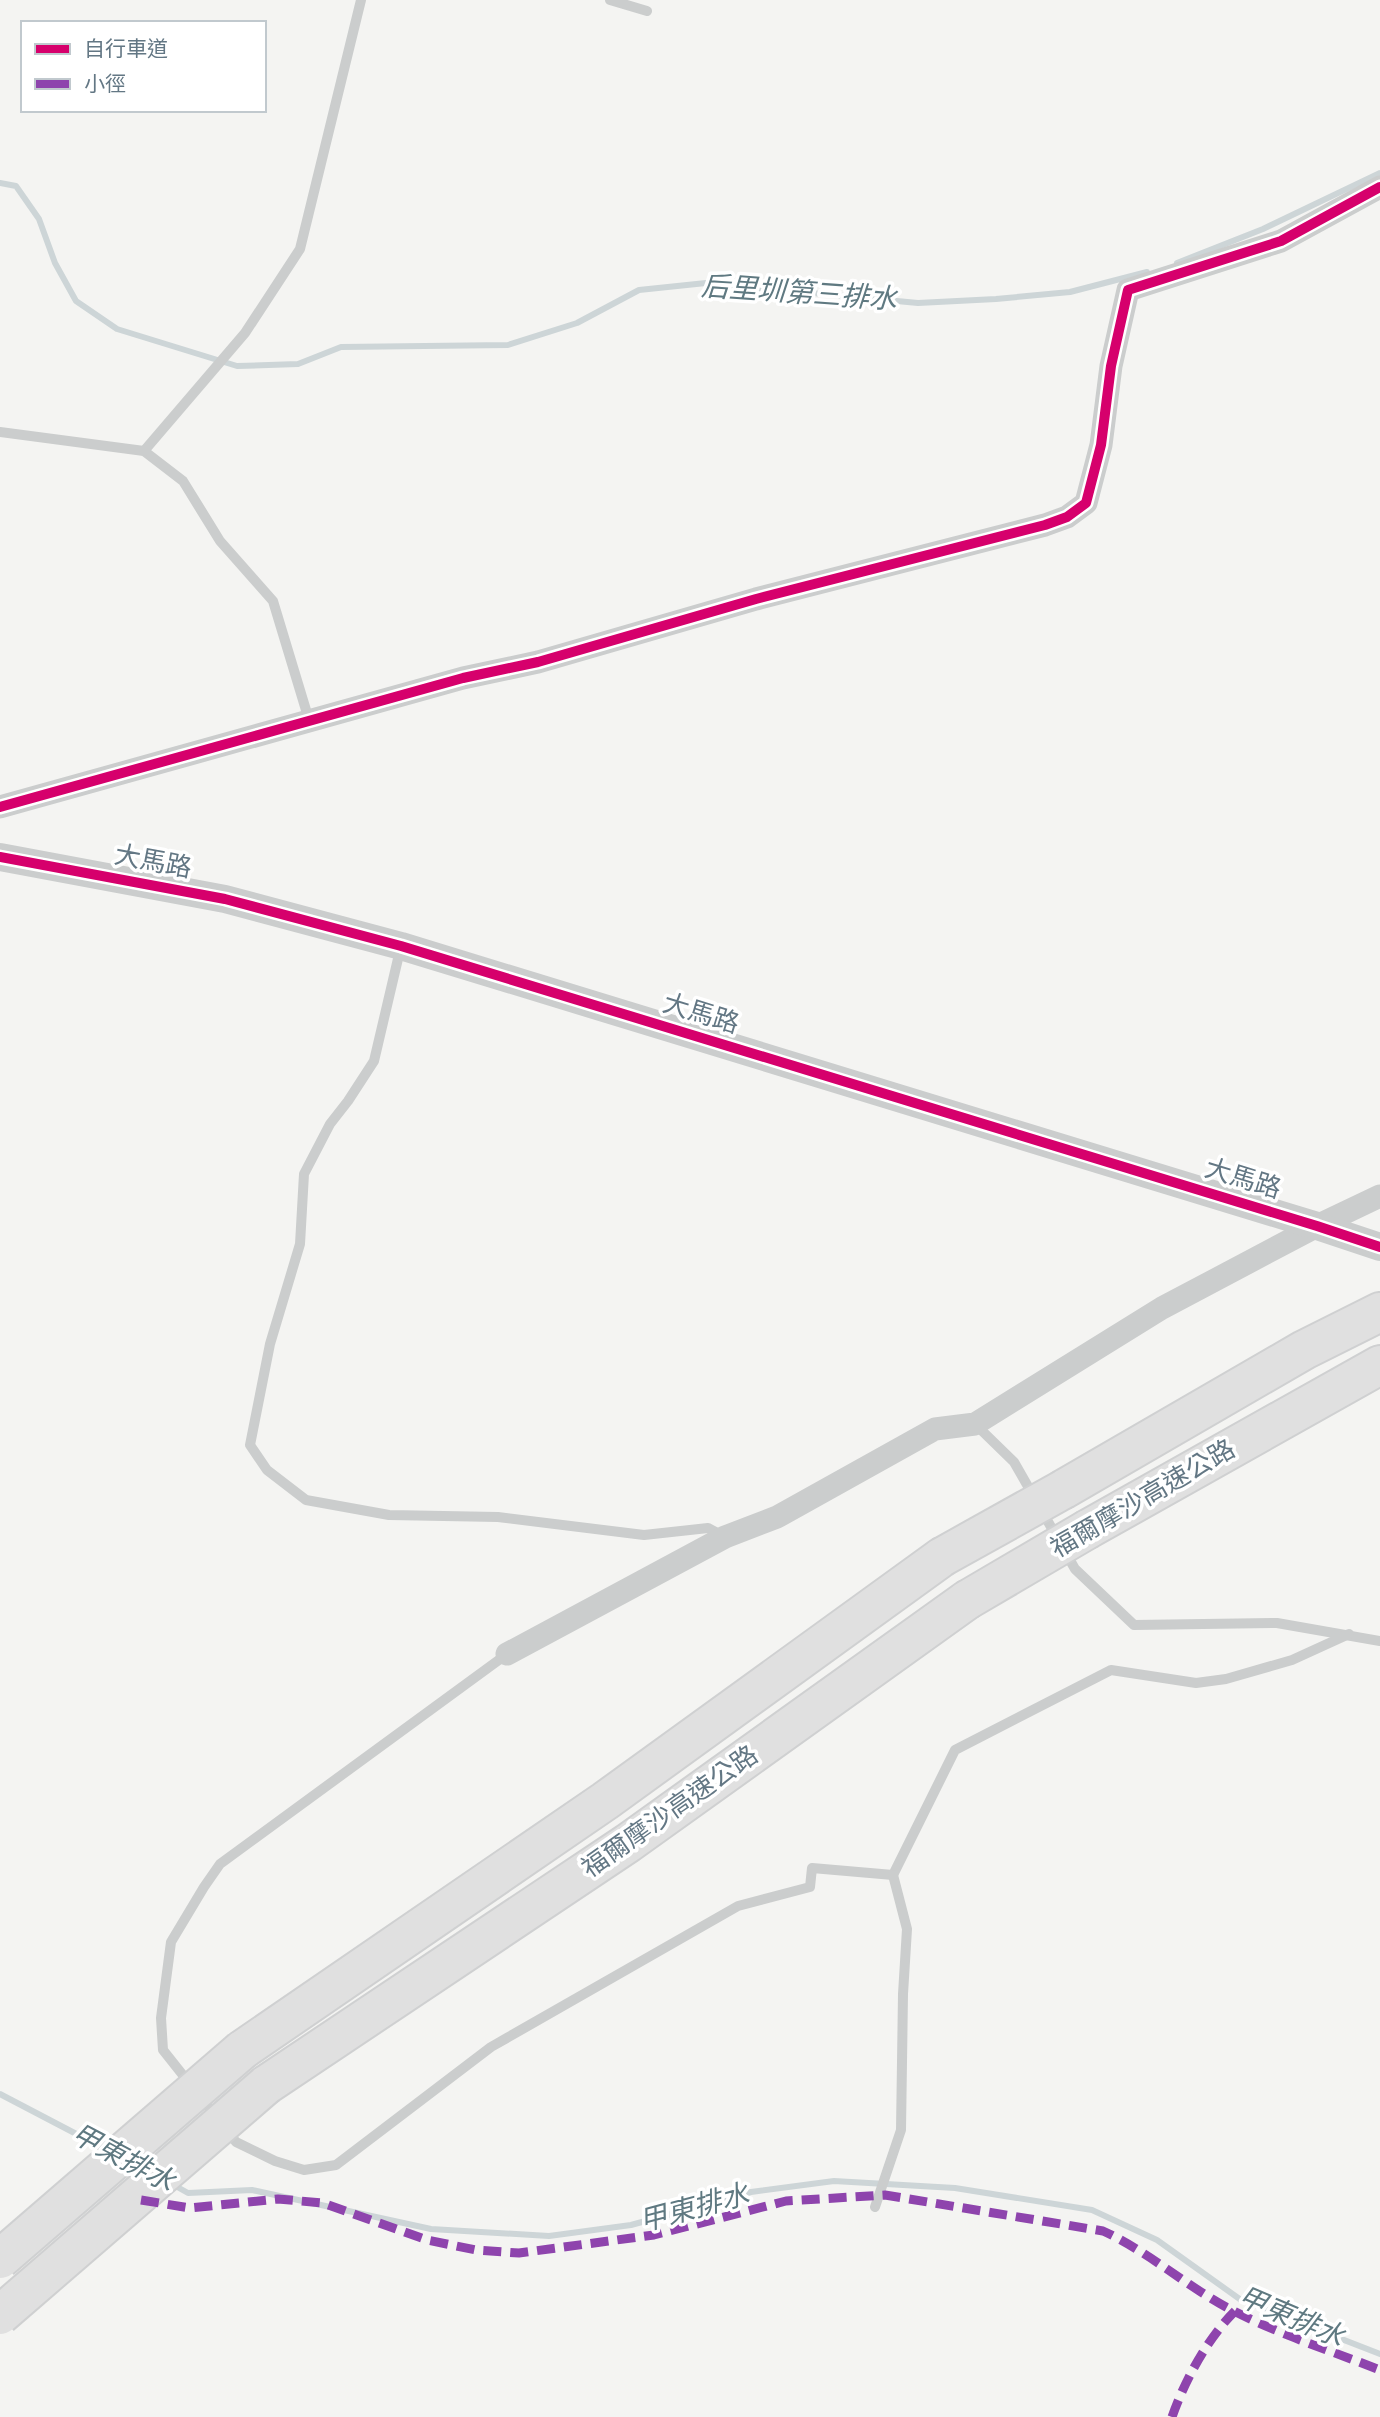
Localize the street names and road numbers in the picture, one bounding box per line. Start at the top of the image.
street label: 大馬路 [112,839,194,885]
street label: 大馬路 [659,987,743,1041]
street label: 大馬路 [1201,1152,1285,1206]
street label: 福爾摩沙高速公路 [1045,1433,1241,1565]
street label: 福爾摩沙高速公路 [576,1739,764,1885]

